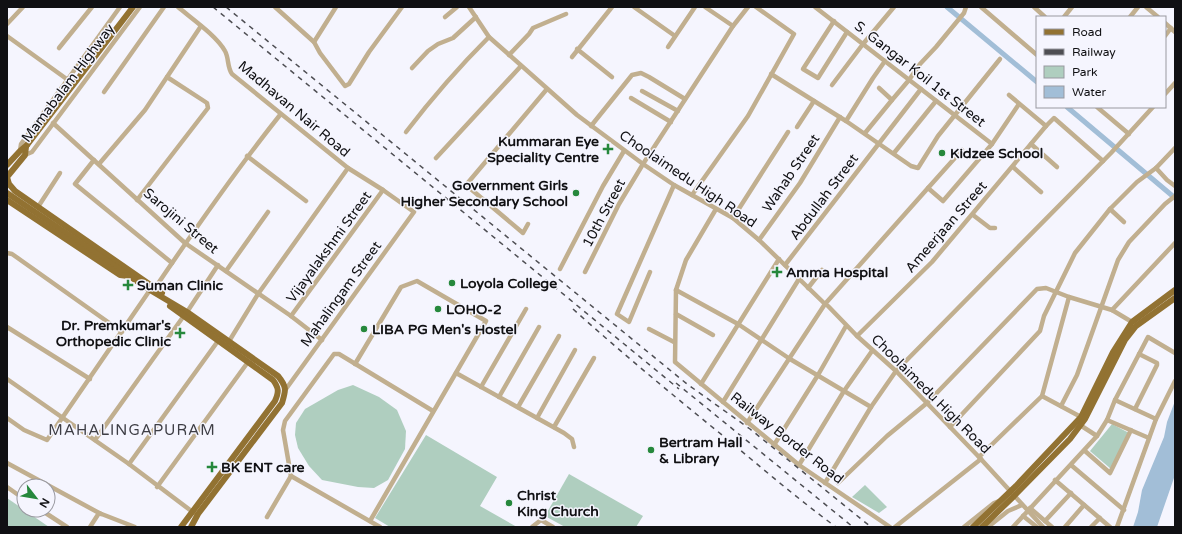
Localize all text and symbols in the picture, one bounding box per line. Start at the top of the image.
legend [1036,16,1166,108]
street label: S. Gangar Koil 1st Street [851,18,989,131]
street label: Mamabalam Highway [18,20,118,146]
text: Road [1072,25,1102,39]
text: Railway [1072,45,1116,59]
street label: Madhavan Nair Road [235,57,353,161]
text: Park [1072,65,1098,79]
text: Water [1072,85,1107,99]
street label: Choolaimedu High Road [616,127,760,231]
street label: Wahab Street [759,130,824,215]
place label: Kummaran Eye Speciality Centre [487,133,599,166]
marker: Kummaran Eye Speciality Centre [602,143,614,155]
place label: Kidzee School [950,145,1043,162]
marker: Kidzee School [937,148,947,158]
street label: Abdullah Street [786,150,862,243]
street label: 10th Street [579,175,629,250]
place label: Government Girls Higher Secondary School [400,177,568,210]
street label: Ameerjaan Street [902,177,991,276]
street label: Sarojini Street [140,185,223,258]
street label: Vijayalakshmi Street [283,187,376,306]
marker: Government Girls Higher Secondary School [571,188,581,198]
street label: Mahalingam Street [297,237,385,350]
place label: Amma Hospital [786,264,888,281]
marker: Amma Hospital [771,266,783,278]
place label: Loyola College [460,275,557,292]
place label: Suman Clinic [137,277,224,294]
marker: Loyola College [447,278,457,288]
marker: Suman Clinic [122,279,134,291]
place label: LOHO-2 [446,301,502,318]
marker: LOHO-2 [433,304,443,314]
place label: Dr. Premkumar's Orthopedic Clinic [56,317,172,350]
place label: LIBA PG Men's Hostel [372,321,517,338]
marker: LIBA PG Men's Hostel [359,324,369,334]
marker: Dr. Premkumar's Orthopedic Clinic [174,327,186,339]
street label: Choolaimedu High Road [868,331,994,457]
street label: Railway Border Road [727,389,847,487]
district label: MAHALINGAPURAM [48,421,216,439]
place label: Bertram Hall & Library [659,434,742,467]
marker: Bertram Hall & Library [646,445,656,455]
place label: BK ENT care [221,459,305,476]
marker: BK ENT care [206,461,218,473]
north arrow [16,478,56,518]
place label: Christ King Church [517,487,599,520]
text: N [36,496,52,510]
marker: Christ King Church [504,498,514,508]

